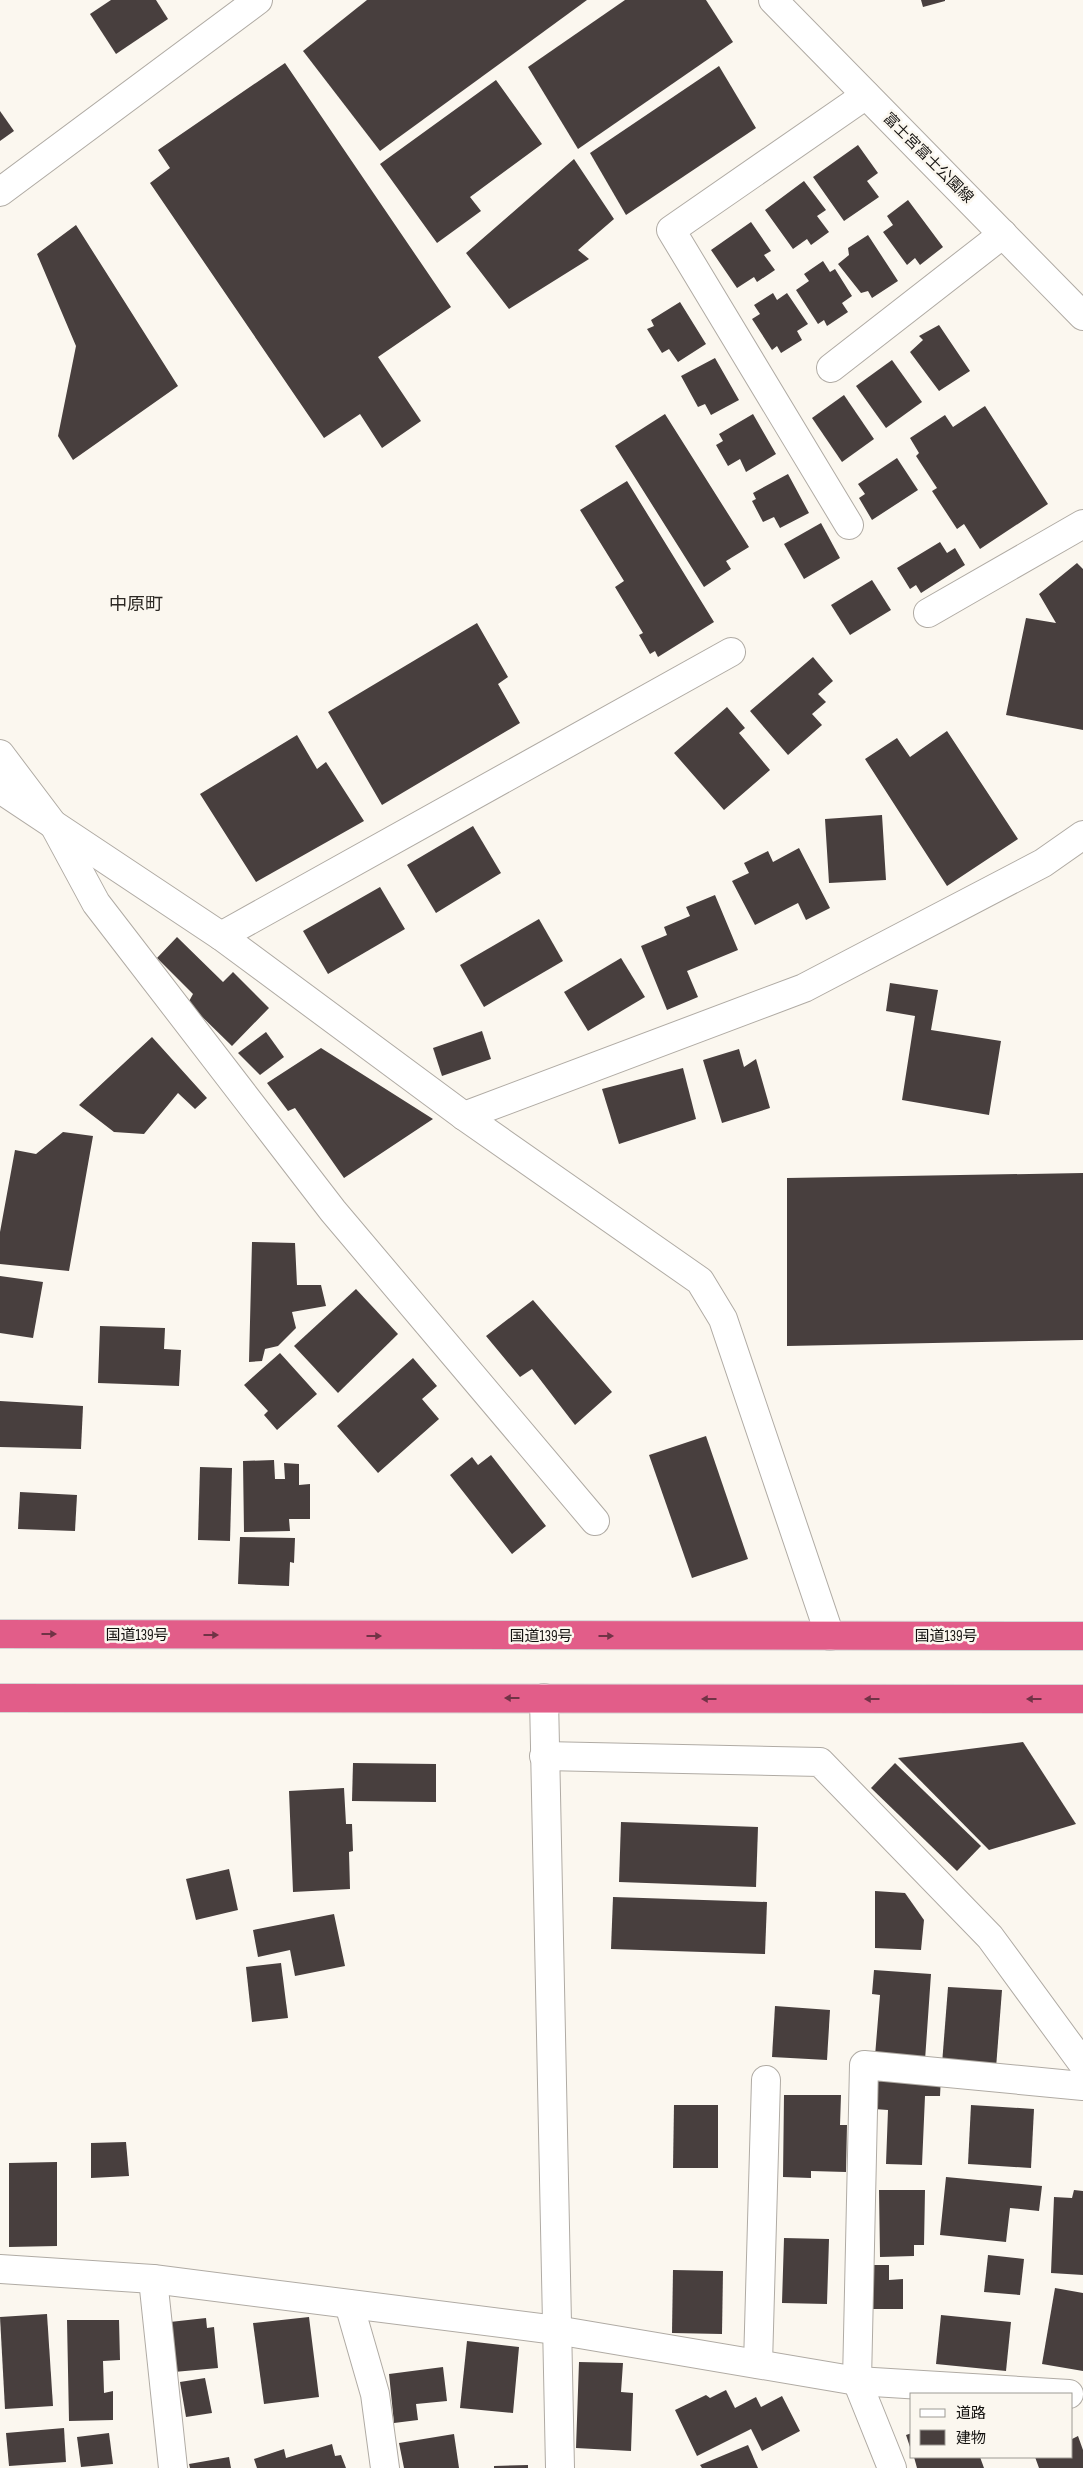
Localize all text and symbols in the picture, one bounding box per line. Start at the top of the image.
street label: 富士宮富士公園線 [879,109,977,207]
district label: 中原町 [109,594,163,615]
street label: 国道139号 [105,1626,169,1645]
street label: 国道139号 [509,1627,573,1646]
street label: 国道139号 [914,1627,978,1646]
one-way arrow [41,1630,57,1638]
one-way arrow [203,1631,219,1639]
one-way arrow [366,1632,382,1640]
one-way arrow [598,1632,614,1640]
one-way arrow [504,1694,520,1702]
one-way arrow [701,1695,717,1703]
one-way arrow [864,1695,880,1703]
one-way arrow [1026,1695,1042,1703]
legend [910,2393,1073,2458]
text: 道路 [956,2404,986,2423]
text: 建物 [956,2429,986,2448]

